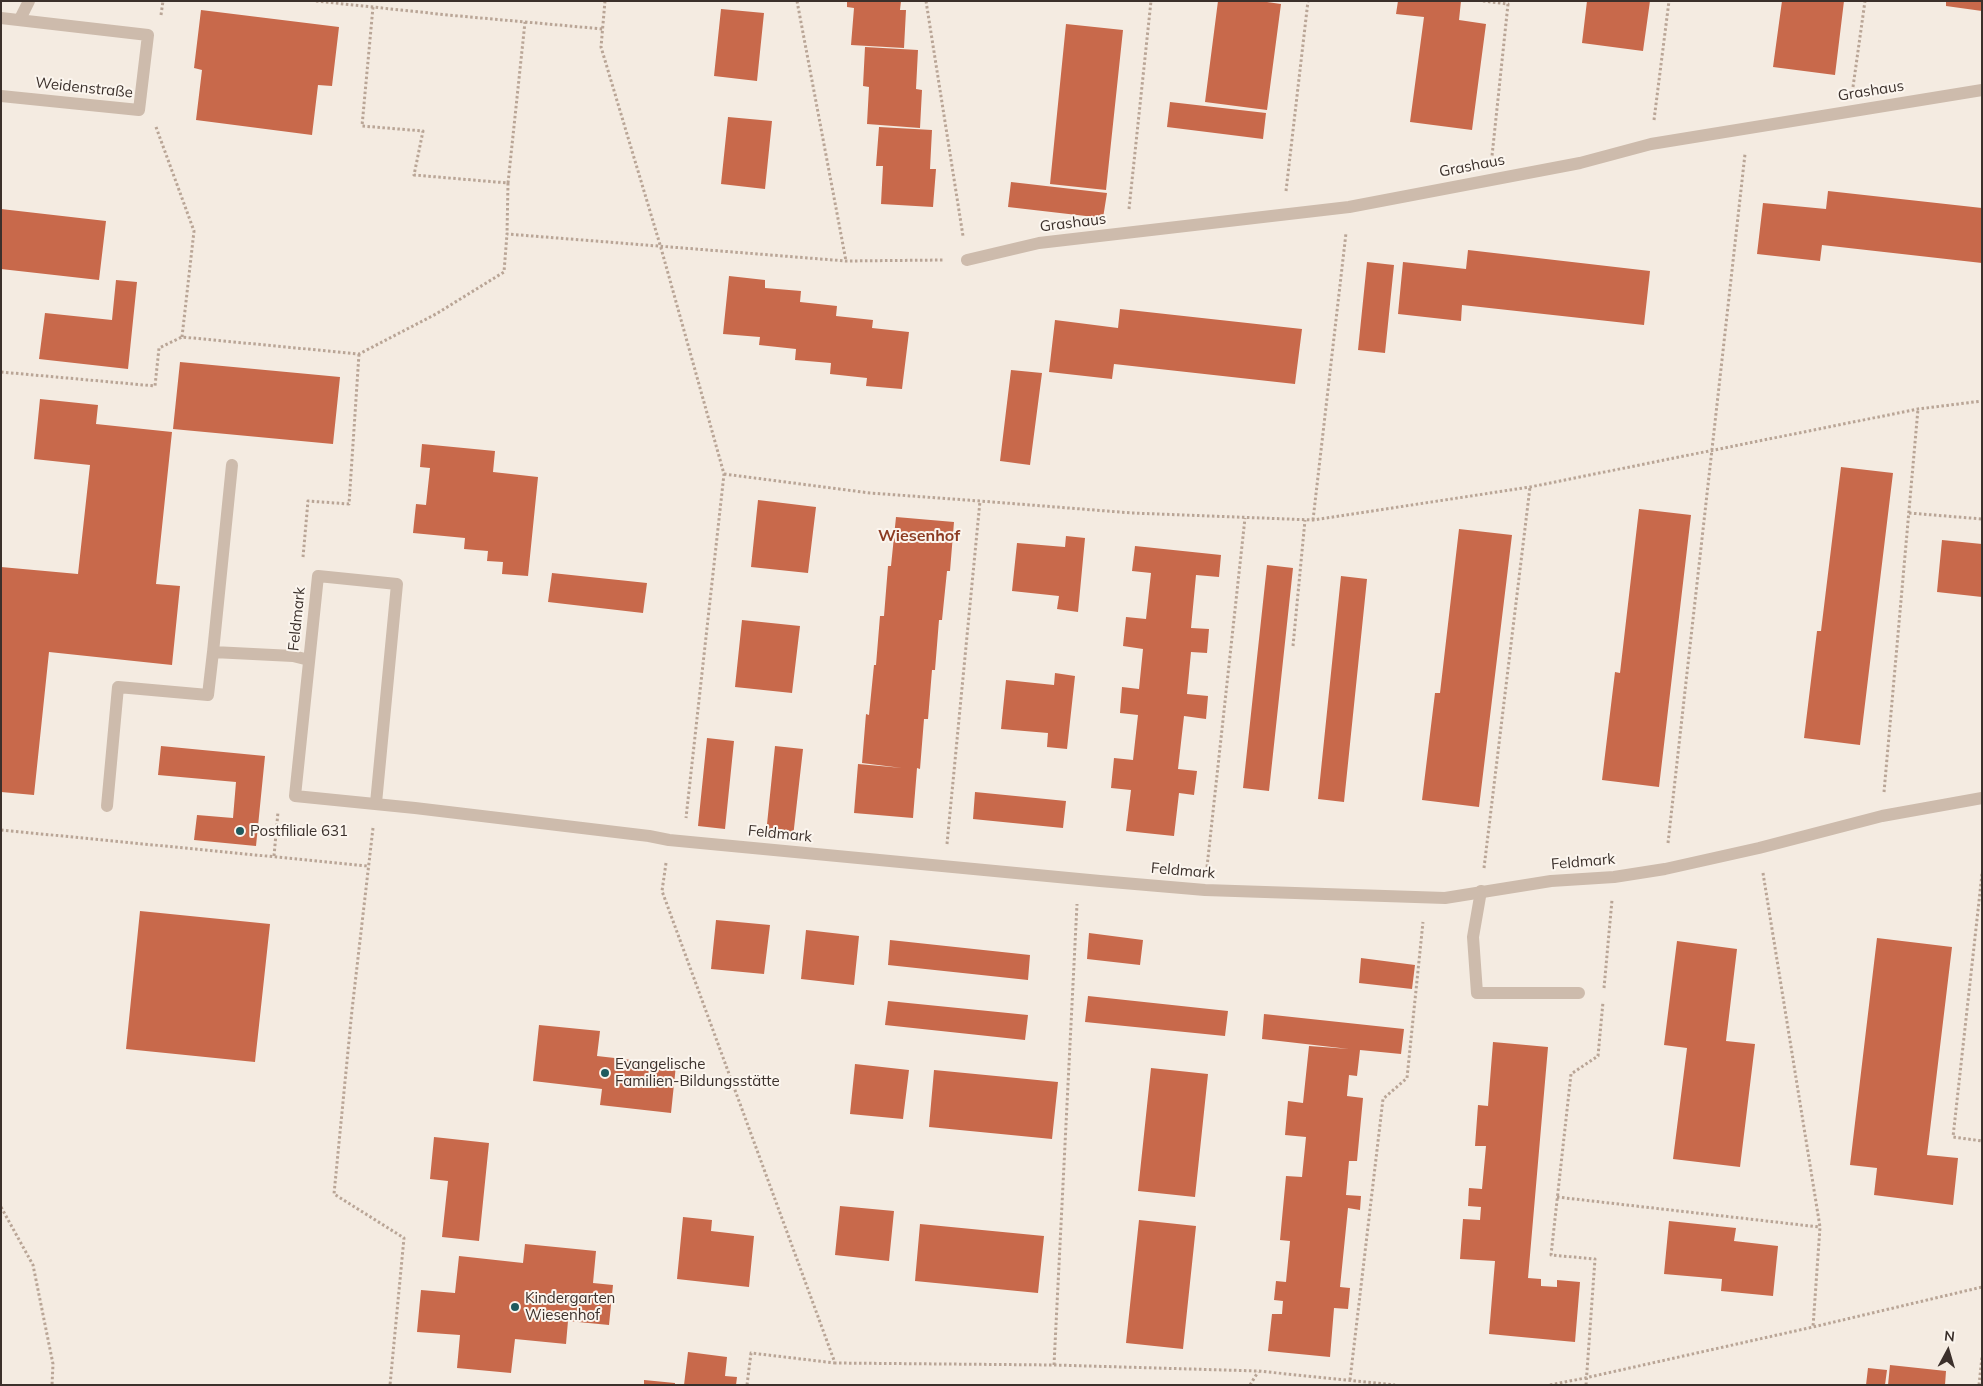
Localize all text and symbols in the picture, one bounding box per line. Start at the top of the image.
street label: Weidenstraße [34,74,134,102]
street label: Grashaus [1837,77,1905,105]
street label: Grashaus [1438,151,1506,181]
street label: Grashaus [1039,210,1107,236]
district label: Wiesenhof [878,526,960,546]
street label: Feldmark [285,586,309,652]
place label: Postfiliale 631 [250,822,348,840]
street label: Feldmark [747,822,813,846]
marker: Postfiliale 631 [234,825,246,837]
street label: Feldmark [1550,850,1616,874]
street label: Feldmark [1150,859,1216,883]
place label: Evangelische Familien-Bildungsstätte [615,1055,780,1090]
marker: Evangelische Familien-Bildungsstätte [599,1067,611,1079]
place label: Kindergarten Wiesenhof [525,1289,615,1324]
marker: Kindergarten Wiesenhof [509,1301,521,1313]
north arrow [1923,1326,1973,1376]
text: N [1943,1327,1956,1346]

